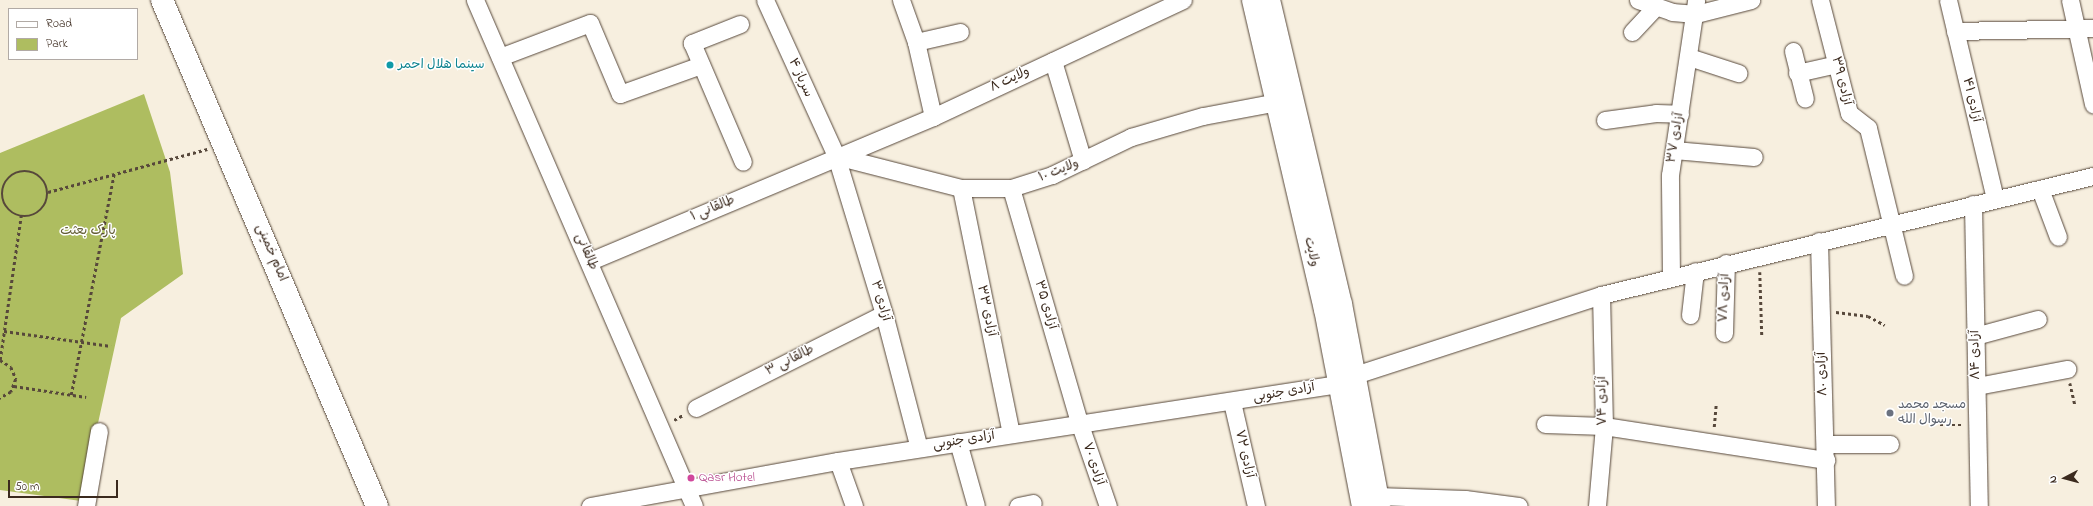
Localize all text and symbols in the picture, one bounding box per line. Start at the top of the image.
legend [8,8,138,60]
text: Road [46,15,72,33]
text: Park [46,35,68,53]
street label: آزادی ۳۹ [1827,55,1855,107]
street label: سرباز ۴ [785,56,815,100]
place label: سینما هلال احمر [398,57,485,73]
marker: سینما هلال احمر [385,60,395,70]
street label: ولایت ۸ [988,64,1032,96]
street label: آزادی ۴۱ [1958,76,1984,124]
street label: آزادی ۳۷ [1664,112,1688,164]
street label: ولایت ۱۰ [1037,156,1081,186]
street label: طالقانی ۱ [689,193,737,225]
street label: امام خمینی [252,222,290,284]
park label: پارک بعثت [60,223,116,239]
street label: طالقانی [571,231,601,273]
street label: ولایت [1300,236,1322,268]
street label: آزادی ۷۸ [1716,273,1734,323]
street label: آزادی ۳ [867,279,893,323]
street label: آزادی ۳۵ [1031,279,1059,331]
street label: آزادی ۳۳ [973,284,999,338]
street label: آزادی ۸۴ [1968,330,1984,380]
street label: طالقانی ۳ [763,342,817,380]
street label: آزادی ۸۰ [1814,352,1832,396]
street label: آزادی ۷۴ [1595,376,1611,426]
street label: آزادی جنوبی [1252,380,1316,406]
place label: مسجد محمد رسوال الله [1898,398,1966,429]
marker: مسجد محمد رسوال الله [1885,408,1895,418]
street label: آزادی جنوبی [932,428,996,454]
street label: آزادی ۷۲ [1231,429,1257,479]
street label: آزادی ۷۰ [1078,441,1108,487]
north arrow [2045,458,2085,498]
place label: Qasr Hotel [699,470,755,486]
scale bar [10,472,120,498]
marker: Qasr Hotel [686,473,696,483]
text: N [2045,475,2061,484]
text: 50 m [15,478,39,496]

